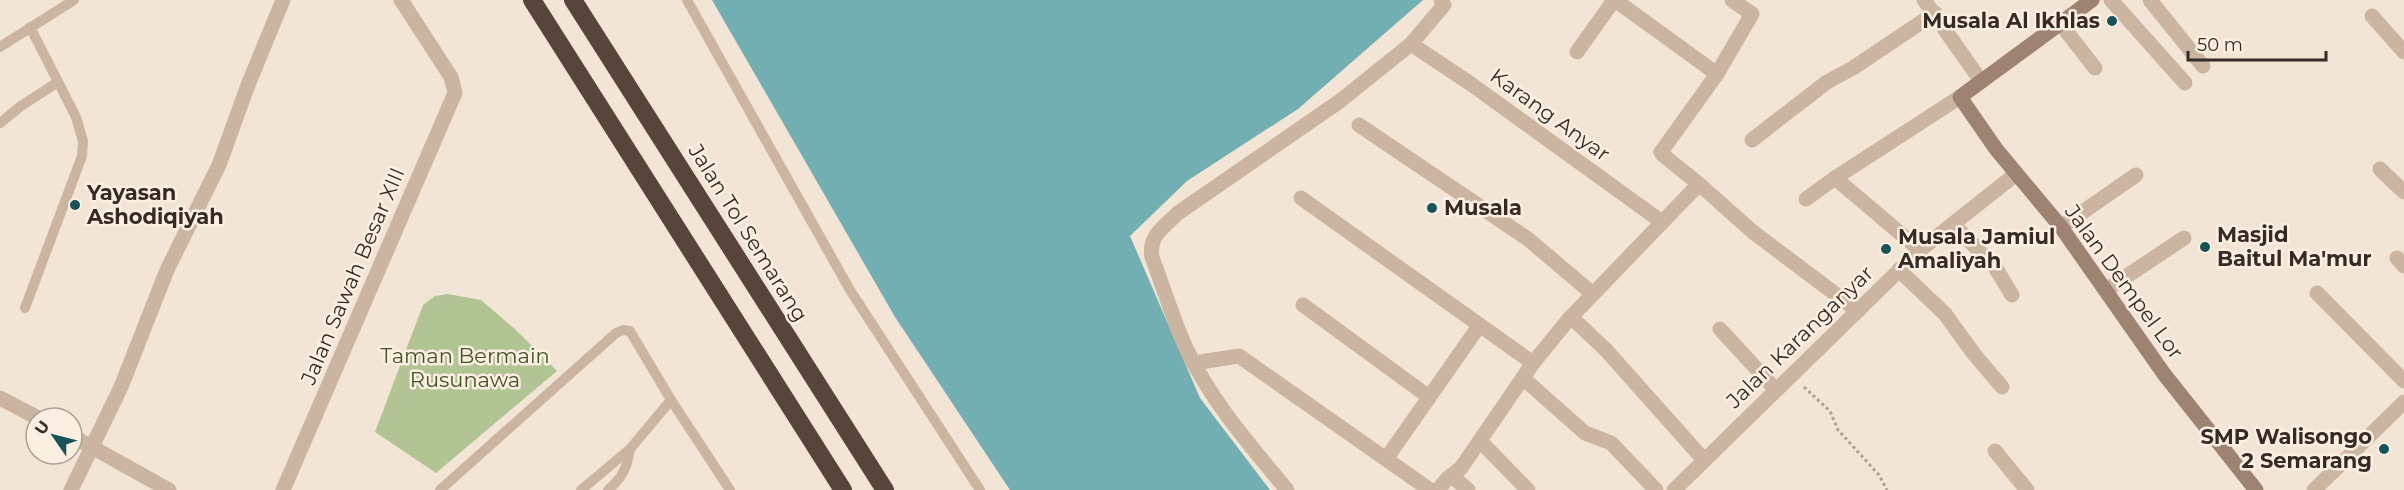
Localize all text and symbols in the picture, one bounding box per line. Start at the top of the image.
place label: Musala Al Ikhlas [1922,8,2100,33]
marker: Musala Al Ikhlas [2105,14,2119,28]
scale bar [2188,24,2326,62]
text: 50 m [2197,34,2243,56]
street label: Karang Anyar [1486,63,1615,166]
street label: Jalan Tol Semarang [683,138,813,326]
street label: Jalan Sawah Besar XIII [295,164,410,389]
place label: Yayasan Ashodiqiyah [86,180,224,229]
place label: Musala [1444,195,1522,220]
marker: Yayasan Ashodiqiyah [68,198,82,212]
street label: Jalan Dempel Lor [2059,199,2189,364]
marker: Musala [1425,201,1439,215]
place label: Masjid Baitul Ma'mur [2217,222,2372,271]
place label: Musala Jamiul Amaliyah [1897,224,2055,273]
marker: Masjid Baitul Ma'mur [2198,240,2212,254]
marker: Musala Jamiul Amaliyah [1879,242,1893,256]
street label: Jalan Karanganyar [1720,260,1878,414]
park label: Taman Bermain Rusunawa [380,343,550,392]
north arrow [24,406,84,466]
text: U [31,417,54,438]
place label: SMP Walisongo 2 Semarang [2200,424,2372,473]
marker: SMP Walisongo 2 Semarang [2377,442,2391,456]

